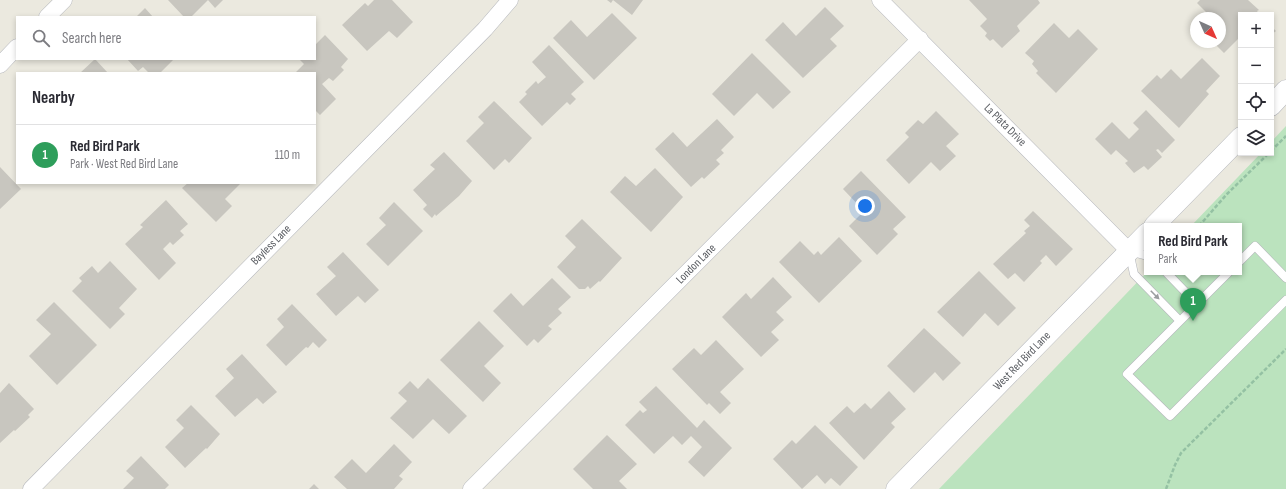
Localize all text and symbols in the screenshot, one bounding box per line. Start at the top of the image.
north arrow [1190,12,1226,48]
map controls [1238,12,1274,156]
button: + [1238,12,1274,48]
search box [16,16,316,60]
icon: search [30,27,52,49]
text: Search here [62,29,122,48]
button: − [1238,48,1274,84]
button: locate [1238,84,1274,120]
text: Nearby [32,88,75,108]
street label: La Plata Drive [981,101,1030,150]
button: layers [1238,120,1274,156]
text: Red Bird Park [70,137,140,156]
text: 1 [42,147,48,163]
text: 110 m [275,147,300,163]
text: Park · West Red Bird Lane [70,156,178,172]
your location [855,196,875,216]
street label: Bayless Lane [248,222,294,268]
popup [1144,223,1242,275]
text: Red Bird Park [1158,232,1228,251]
street label: London Lane [673,241,719,287]
text: Park [1158,251,1177,267]
pin: 1 [1180,288,1206,321]
one-way arrow [1150,290,1160,300]
street label: West Red Bird Lane [990,328,1054,394]

